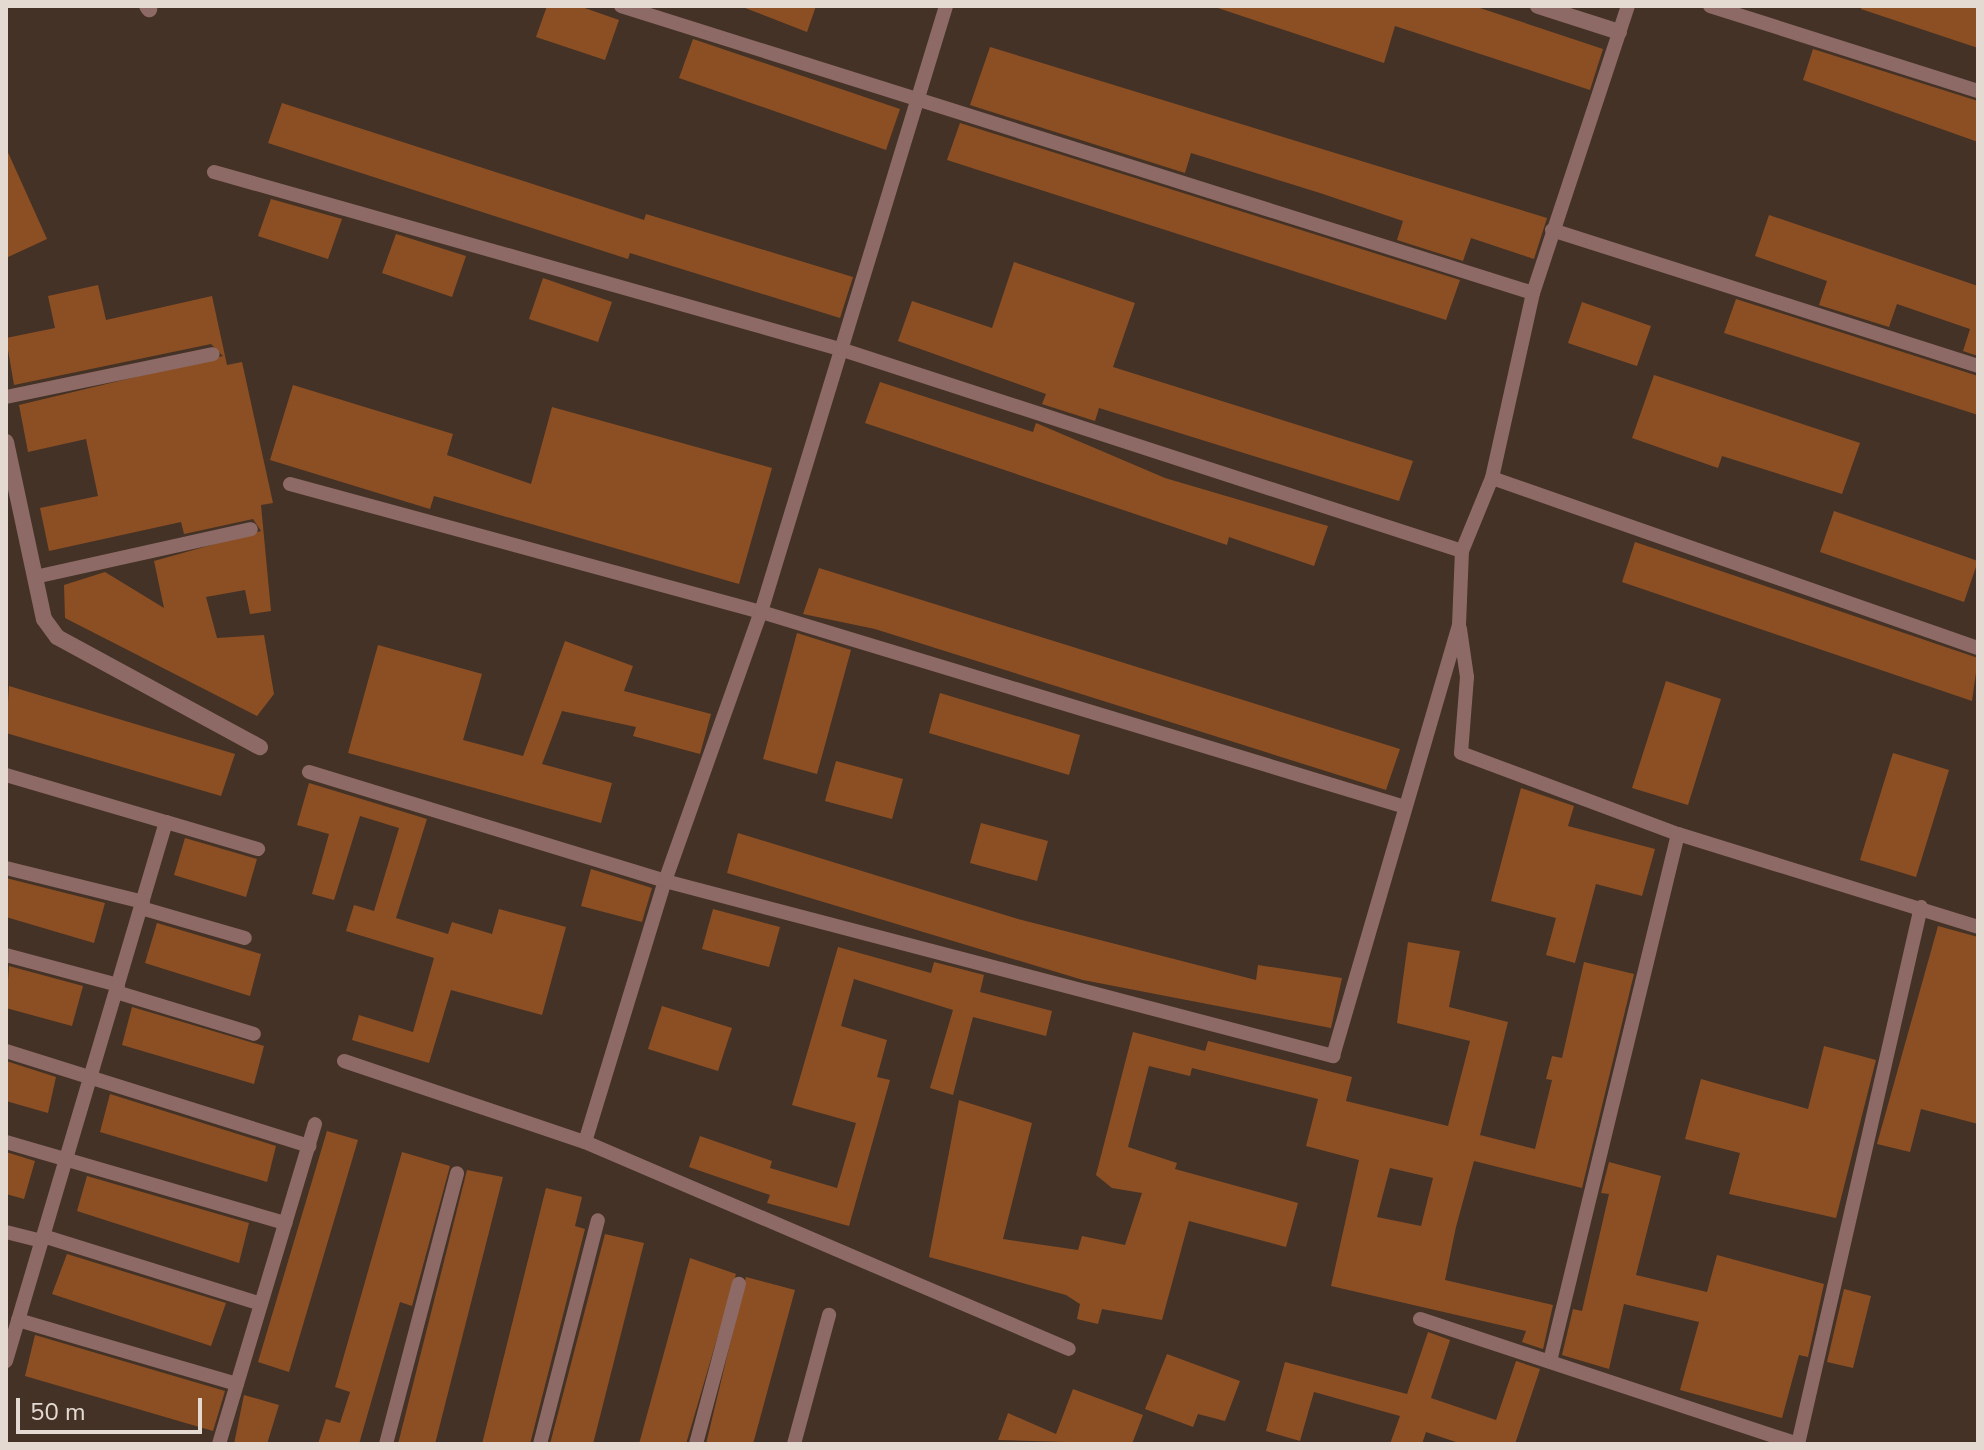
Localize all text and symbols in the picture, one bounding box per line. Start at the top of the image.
scale bar [20,1382,206,1432]
text: 50 m [30,1396,86,1428]

